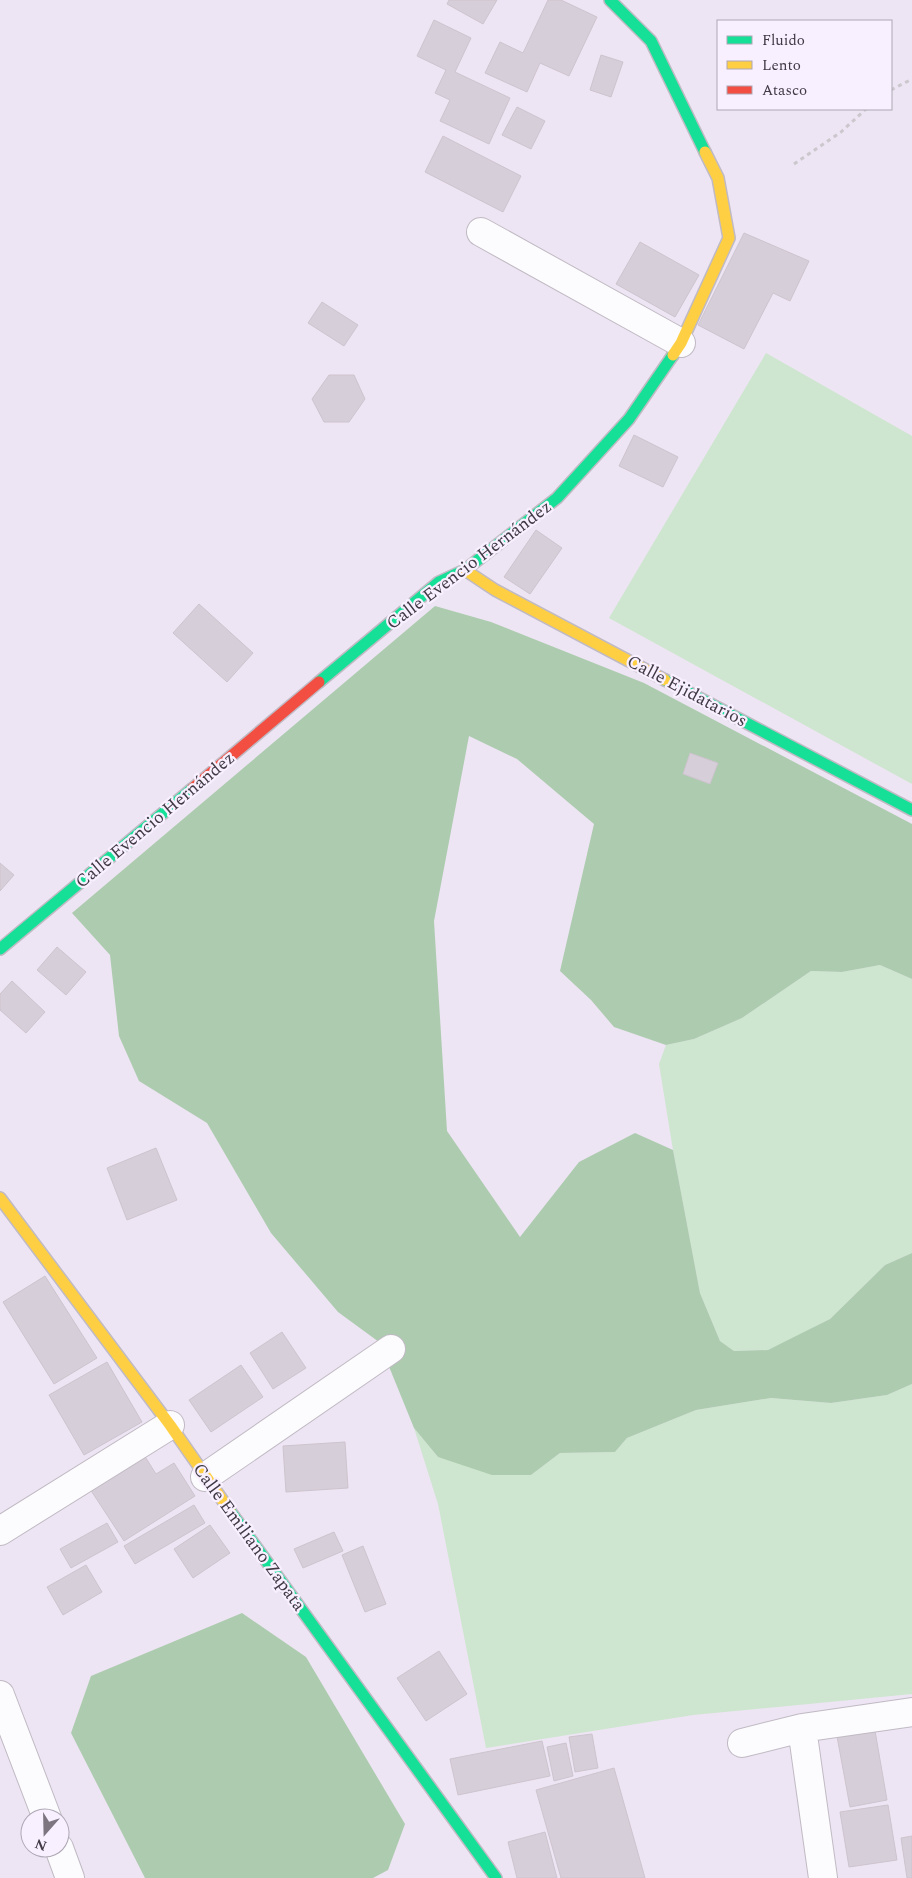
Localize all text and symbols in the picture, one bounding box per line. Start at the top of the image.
legend [717,20,892,110]
text: Fluido [762,29,805,52]
text: Lento [762,54,801,77]
text: Atasco [762,79,807,102]
street label: Calle Evencio Hernández [381,494,557,636]
street label: Calle Ejidatarios [622,648,752,734]
street label: Calle Evencio Hernández [69,745,241,895]
street label: Calle Emiliano Zapata [186,1457,312,1617]
north arrow [20,1808,70,1858]
text: N [32,1833,50,1857]

